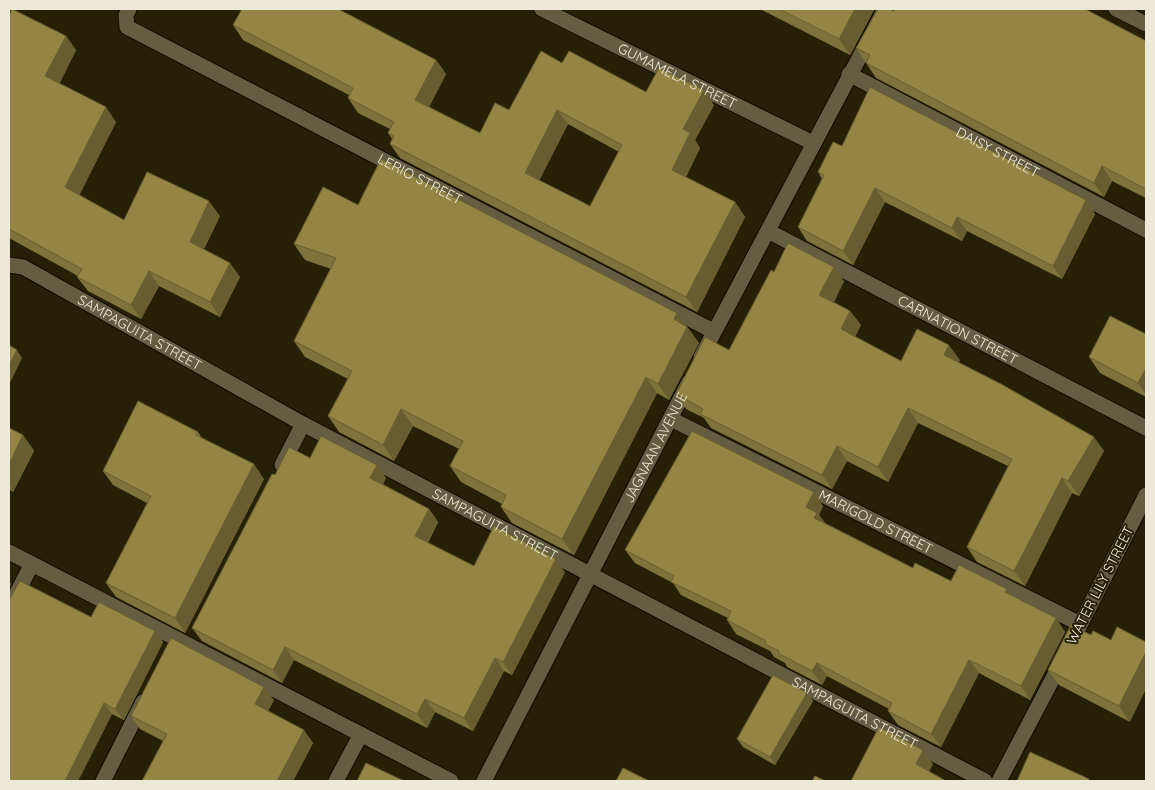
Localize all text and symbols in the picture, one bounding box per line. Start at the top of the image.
street label: GUMAMELA STREET [615,39,740,113]
street label: DAISY STREET [953,123,1043,181]
street label: LERIO STREET [375,150,466,208]
street label: SAMPAGUITA STREET [75,291,205,374]
street label: CARNATION STREET [895,291,1021,369]
street label: JAGNAAN AVENUE [619,389,691,506]
street label: SAMPAGUITA STREET [429,484,561,565]
street label: MARIGOLD STREET [816,485,936,558]
street label: WATER LILY STREET [1062,523,1138,647]
street label: SAMPAGUITA STREET [789,673,921,753]

